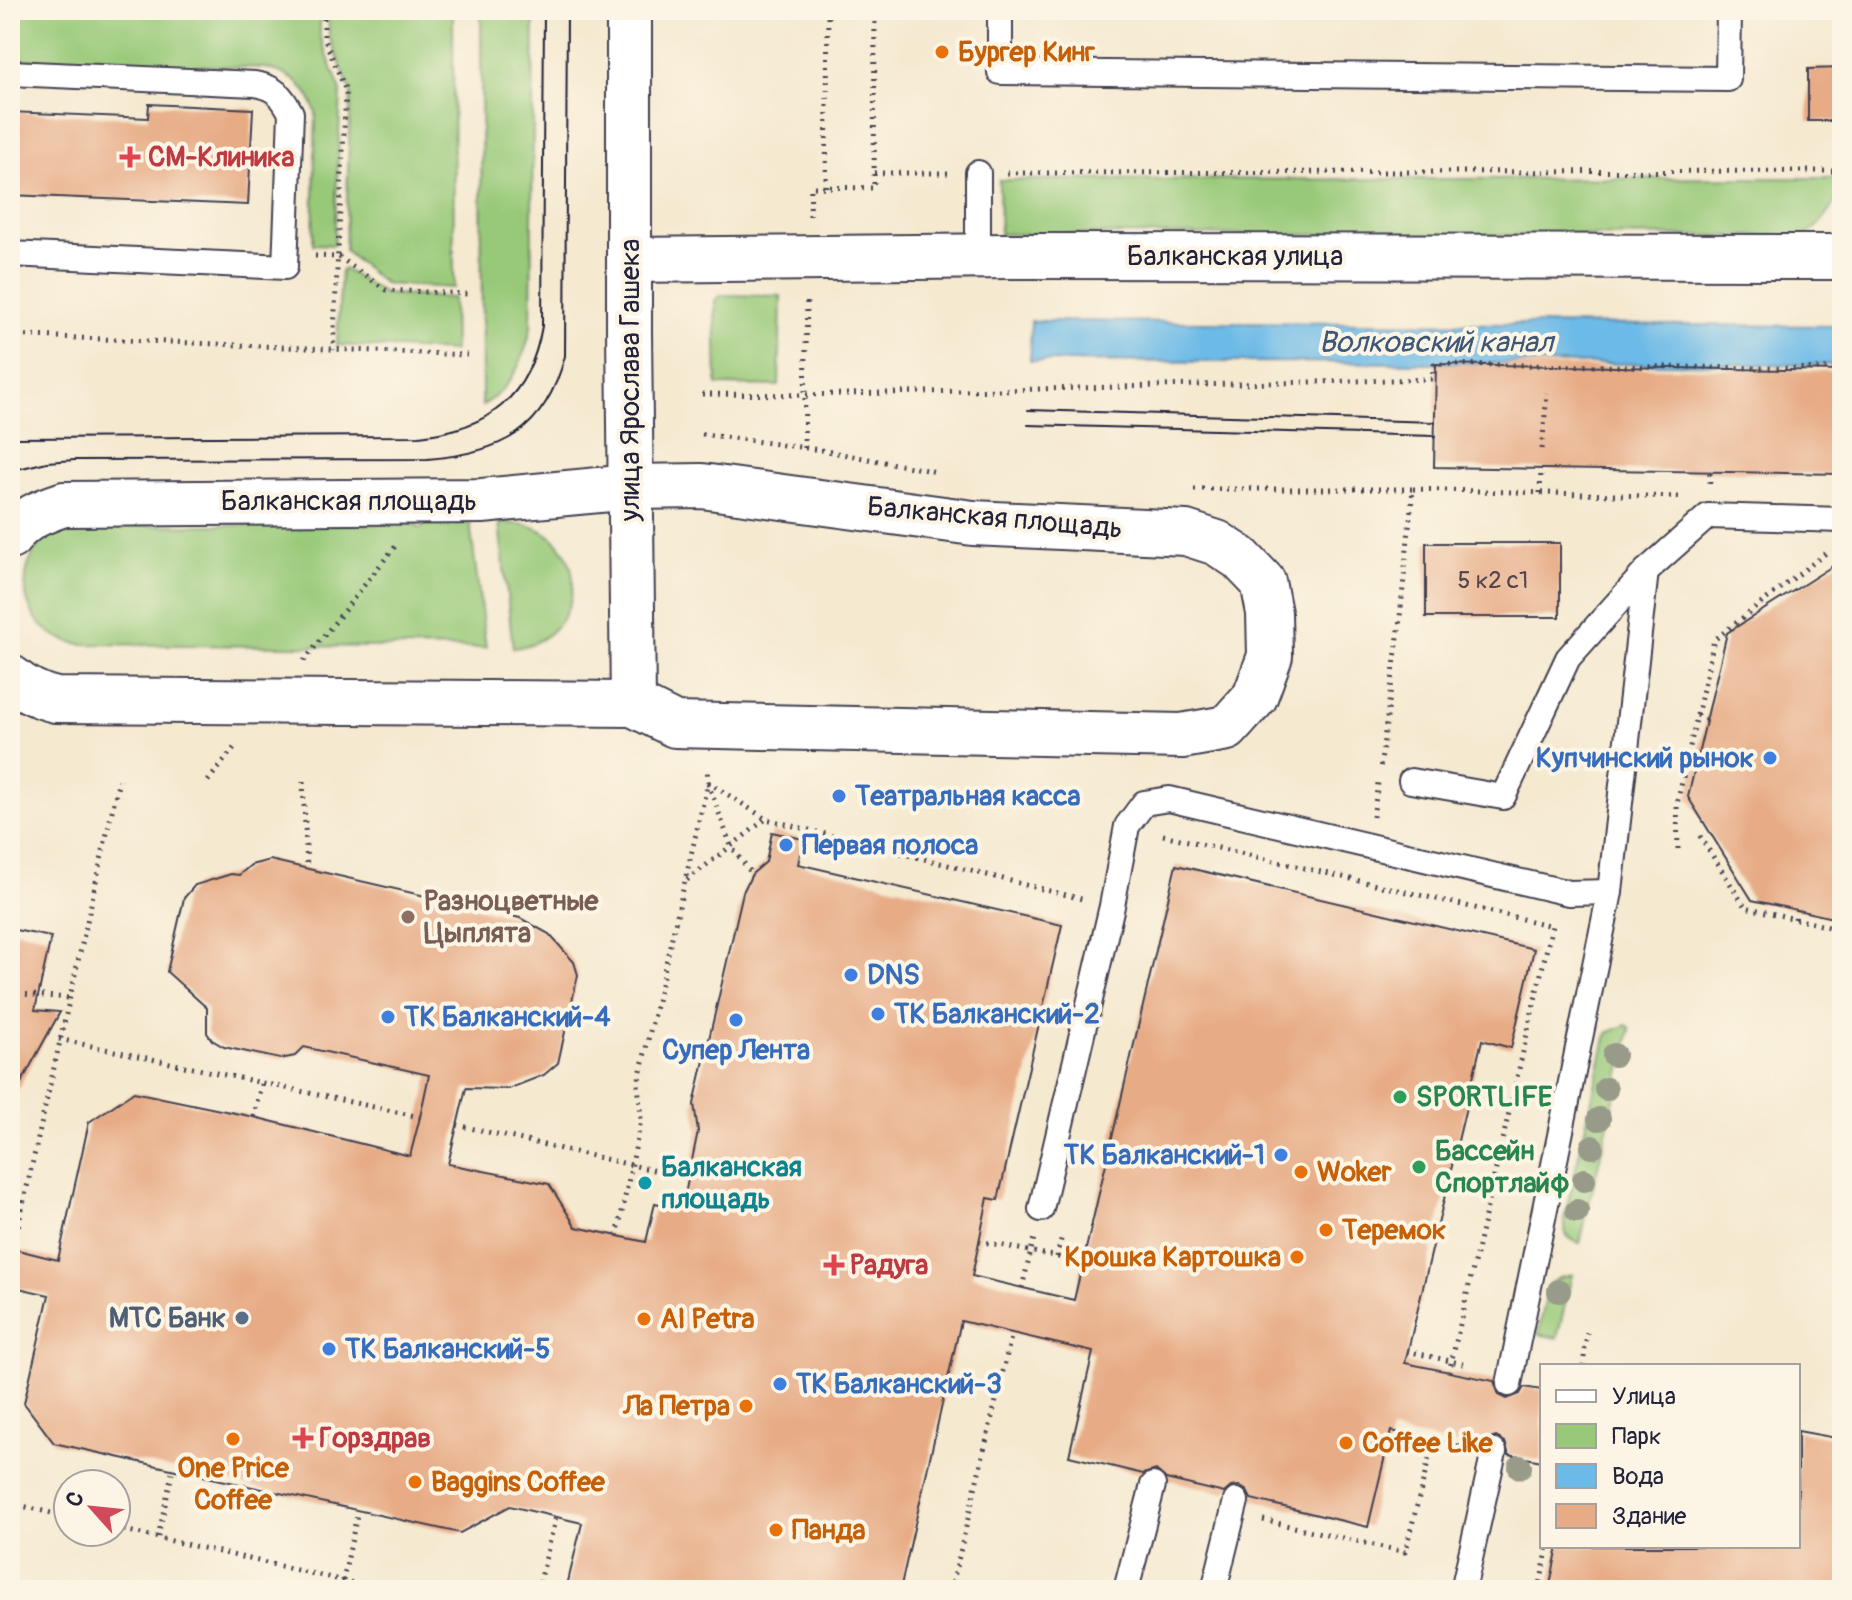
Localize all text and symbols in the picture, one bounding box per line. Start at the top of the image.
place label: Бургер Кинг [958,35,1095,70]
marker: Бургер Кинг [933,43,951,61]
place label: СМ-Клиника [148,140,295,175]
marker: СМ-Клиника [119,146,141,168]
street label: улица Ярослава Гашека [613,239,648,522]
street label: Балканская улица [1127,239,1343,274]
water label: Волковский канал [1319,324,1555,361]
street label: Балканская площадь [221,484,477,519]
street label: Балканская площадь [866,489,1124,547]
house number: 5 к2 с1 [1458,566,1528,595]
place label: Купчинский рынок [1536,741,1754,776]
marker: Купчинский рынок [1761,749,1779,767]
place label: Театральная касса [854,779,1080,814]
marker: Театральная касса [830,787,848,805]
place label: Первая полоса [802,828,978,863]
marker: Первая полоса [777,836,795,854]
place label: Разноцветные Цыплята [424,884,600,951]
marker: Разноцветные Цыплята [399,908,417,926]
place label: DNS [867,958,920,993]
marker: DNS [842,966,860,984]
place label: ТК Балканский-2 [893,997,1100,1032]
place label: ТК Балканский-4 [403,1000,611,1035]
marker: ТК Балканский-2 [869,1005,887,1023]
marker: ТК Балканский-4 [379,1008,397,1026]
marker: Супер Лента [727,1011,745,1029]
place label: Супер Лента [662,1033,810,1068]
place label: SPORTLIFE [1416,1080,1553,1115]
marker: SPORTLIFE [1391,1088,1409,1106]
place label: Бассейн Спортлайф [1435,1134,1570,1201]
place label: ТК Балканский-1 [1063,1138,1265,1173]
marker: ТК Балканский-1 [1272,1146,1290,1164]
place label: Балканская площадь [661,1150,802,1217]
place label: Woker [1317,1155,1392,1190]
marker: Бассейн Спортлайф [1410,1158,1428,1176]
marker: Woker [1292,1163,1310,1181]
marker: Балканская площадь [636,1174,654,1192]
place label: Теремок [1341,1213,1446,1248]
marker: Теремок [1317,1221,1335,1239]
place label: Крошка Картошка [1065,1240,1281,1275]
place label: Радуга [850,1248,928,1283]
marker: Крошка Картошка [1288,1248,1306,1266]
marker: Радуга [825,1256,843,1274]
place label: МТС Банк [109,1301,226,1336]
place label: Al Petra [660,1302,754,1337]
marker: МТС Банк [233,1309,251,1327]
marker: Al Petra [635,1310,653,1328]
place label: ТК Балканский-5 [344,1332,550,1367]
marker: ТК Балканский-5 [320,1340,338,1358]
legend [1540,1364,1800,1548]
place label: ТК Балканский-3 [795,1367,1002,1402]
marker: ТК Балканский-3 [771,1375,789,1393]
text: Улица [1612,1382,1676,1411]
place label: Ла Петра [622,1389,730,1424]
marker: Ла Петра [737,1397,755,1415]
place label: Горздрав [319,1421,431,1456]
text: Парк [1612,1422,1661,1451]
place label: Coffee Like [1362,1426,1494,1461]
marker: Горздрав [294,1429,312,1447]
marker: One Price Coffee [224,1430,242,1448]
marker: Coffee Like [1337,1434,1355,1452]
place label: One Price Coffee [177,1451,290,1518]
text: Вода [1612,1462,1664,1491]
place label: Baggins Coffee [431,1465,606,1500]
north arrow [52,1468,132,1548]
marker: Baggins Coffee [406,1473,424,1491]
text: С [60,1487,91,1512]
text: Здание [1612,1502,1687,1531]
place label: Панда [792,1513,866,1548]
marker: Панда [767,1521,785,1539]

